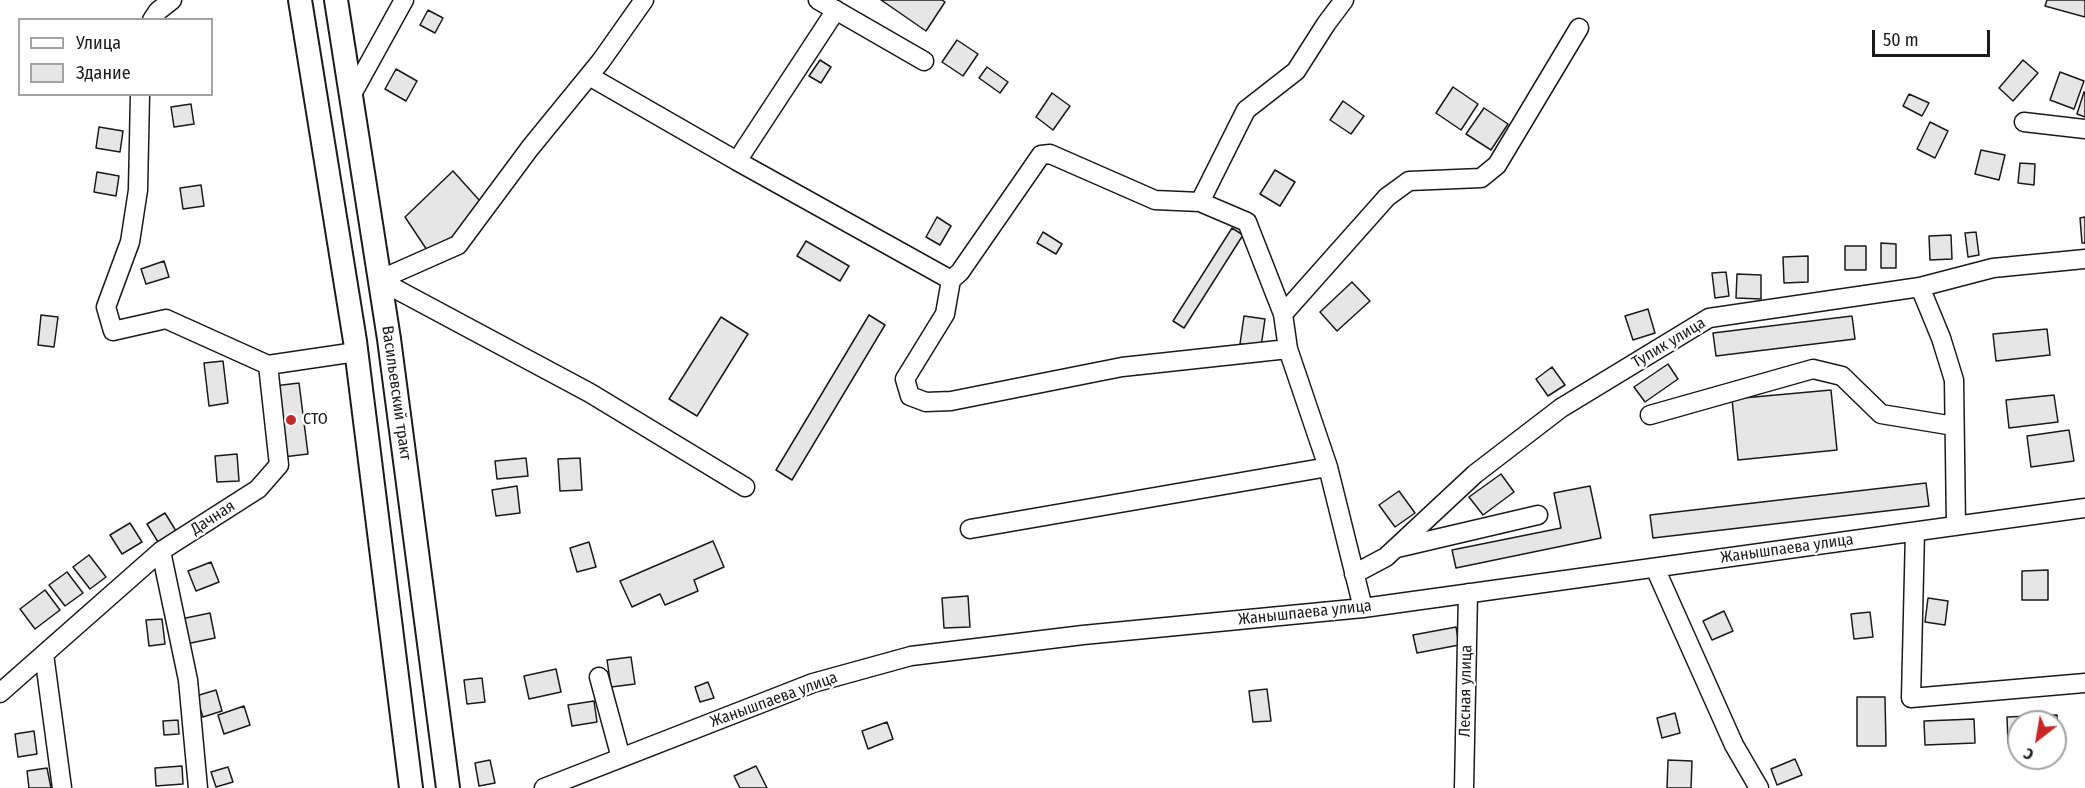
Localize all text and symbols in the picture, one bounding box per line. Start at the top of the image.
legend [18,18,213,96]
scale bar [1875,18,1994,56]
text: 50 m [1883,29,1919,51]
text: Улица [76,32,121,54]
text: Здание [76,62,131,84]
street label: Тупик улица [1629,314,1709,372]
street label: Васильевский тракт [377,325,415,461]
place label: СТО [303,410,328,430]
marker: СТО [284,413,298,427]
street label: Дачная [187,497,239,539]
street label: Жанышпаева улица [1719,530,1855,568]
street label: Жанышпаева улица [1237,596,1373,630]
street label: Лесная улица [1456,645,1476,737]
street label: Жанышпаева улица [708,668,840,732]
north arrow [2007,710,2067,770]
text: С [2020,744,2037,764]

